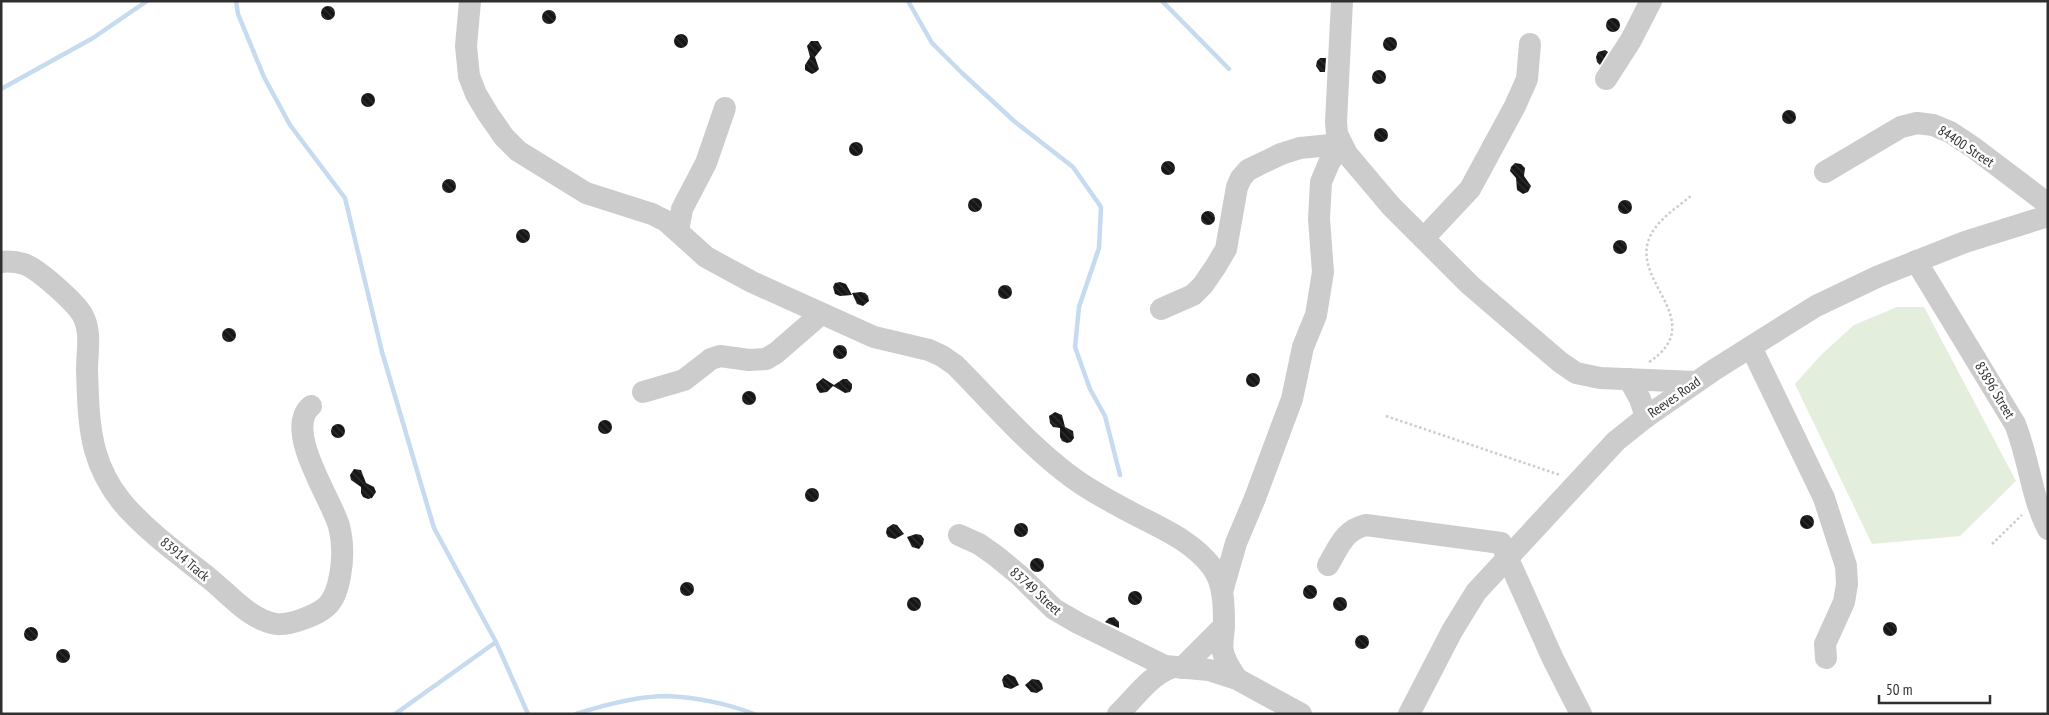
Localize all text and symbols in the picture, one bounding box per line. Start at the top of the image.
street label: 84400 Street [1934,121,1998,171]
street label: 83896 Street [1971,358,2019,422]
street label: Reeves Road [1644,372,1704,422]
street label: 83914 Track [157,533,214,585]
street label: 83749 Street [1006,563,1066,619]
scale bar [1879,672,1990,704]
text: 50 m [1886,680,1912,699]

